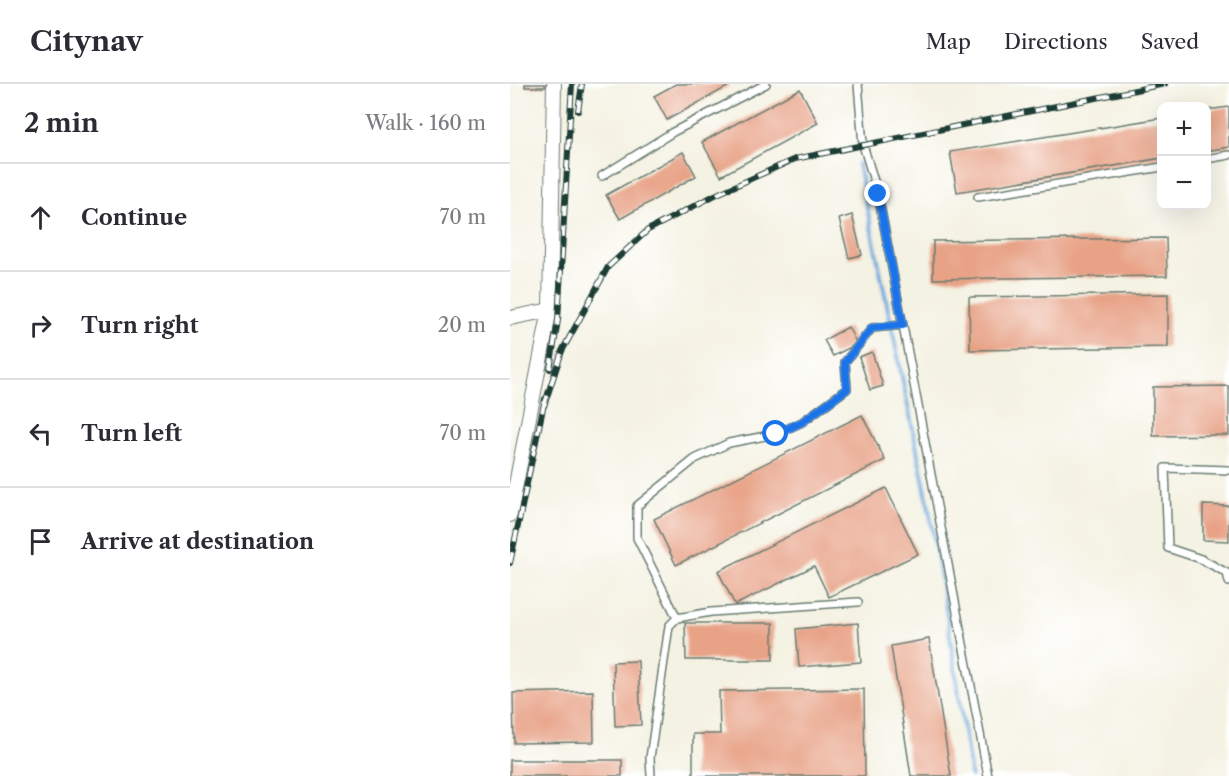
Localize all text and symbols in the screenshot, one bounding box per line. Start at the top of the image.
text: Citynav [30,24,143,58]
text: Map [926,29,971,54]
text: Directions [1004,29,1108,54]
text: Saved [1141,29,1199,54]
map controls [1157,102,1211,210]
button: + [1157,102,1211,156]
text: 2 min [24,107,99,139]
text: Walk · 160 m [365,111,486,135]
button: − [1157,156,1211,210]
route end [864,180,890,206]
icon: ahead [24,201,57,234]
text: Continue [81,204,187,231]
text: 70 m [440,205,486,229]
icon: right [24,309,57,342]
text: Turn right [81,312,199,339]
text: 20 m [438,313,486,337]
icon: left [24,417,57,450]
text: Turn left [81,420,182,447]
route start [762,420,788,446]
text: 70 m [440,421,486,445]
icon: arrive [24,525,57,558]
text: Arrive at destination [81,528,314,555]

